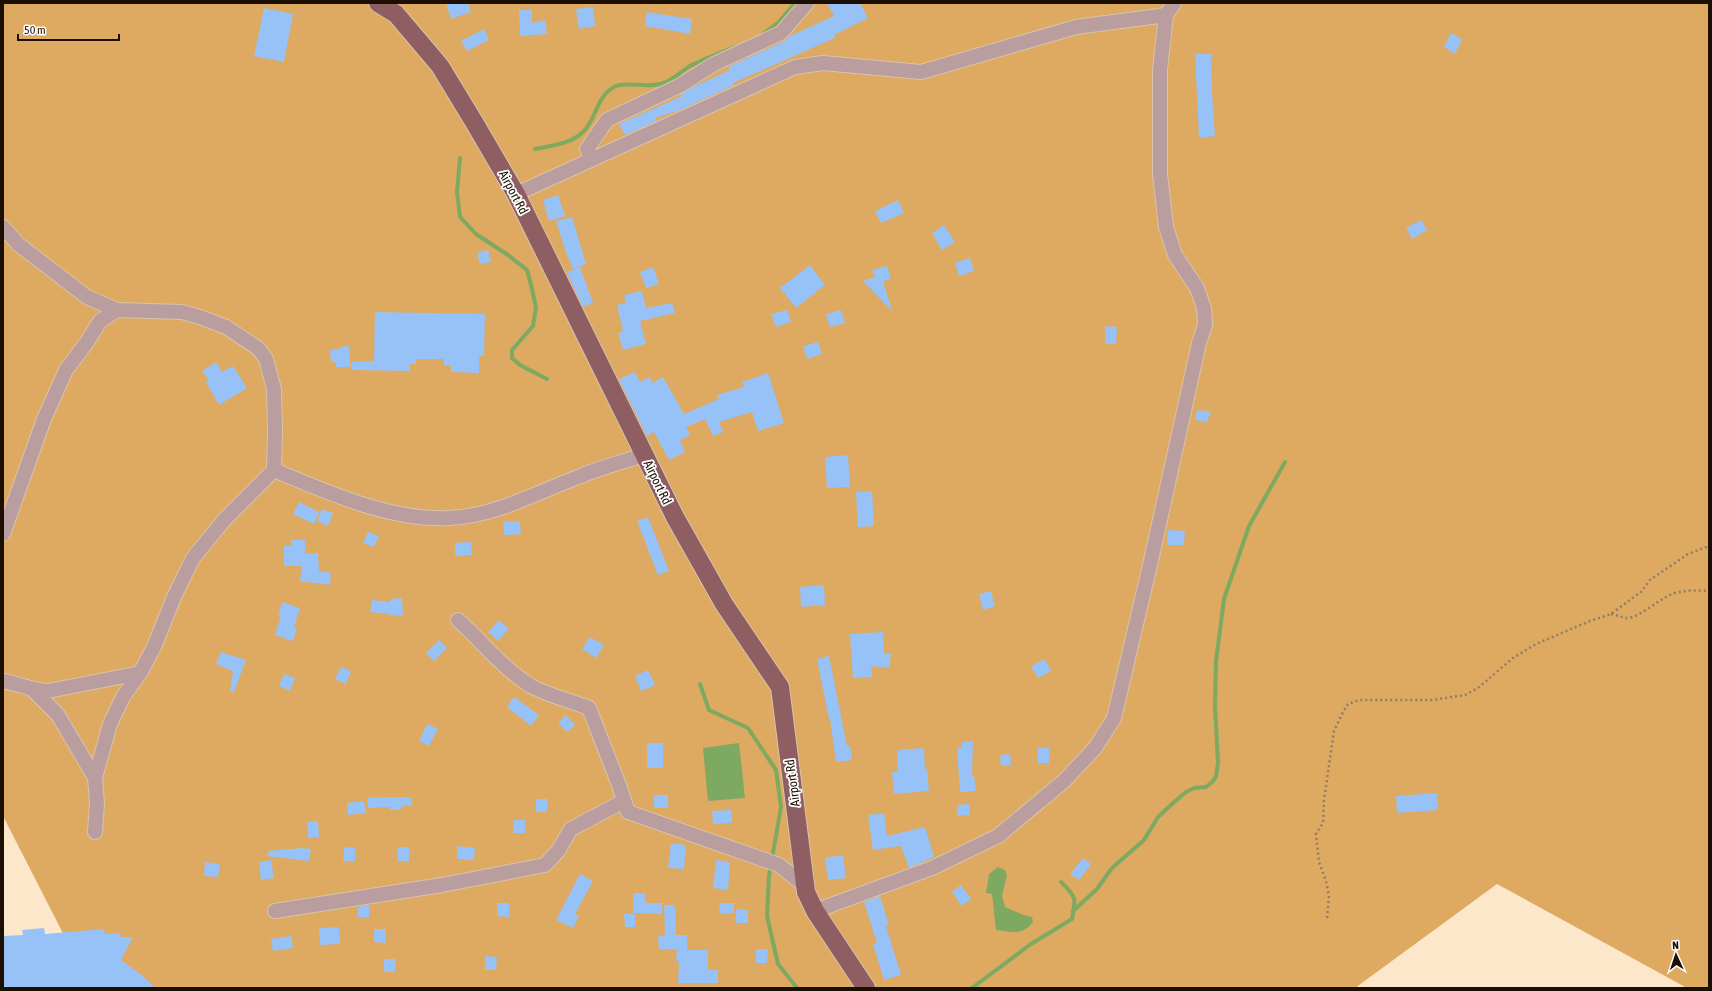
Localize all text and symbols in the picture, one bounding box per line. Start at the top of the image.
scale bar [18,16,119,42]
text: 50 m [24,23,46,37]
street label: Airport Rd [496,168,531,217]
street label: Airport Rd [640,458,675,507]
street label: Airport Rd [782,759,803,807]
north arrow [1656,935,1696,975]
text: N [1672,939,1679,951]

